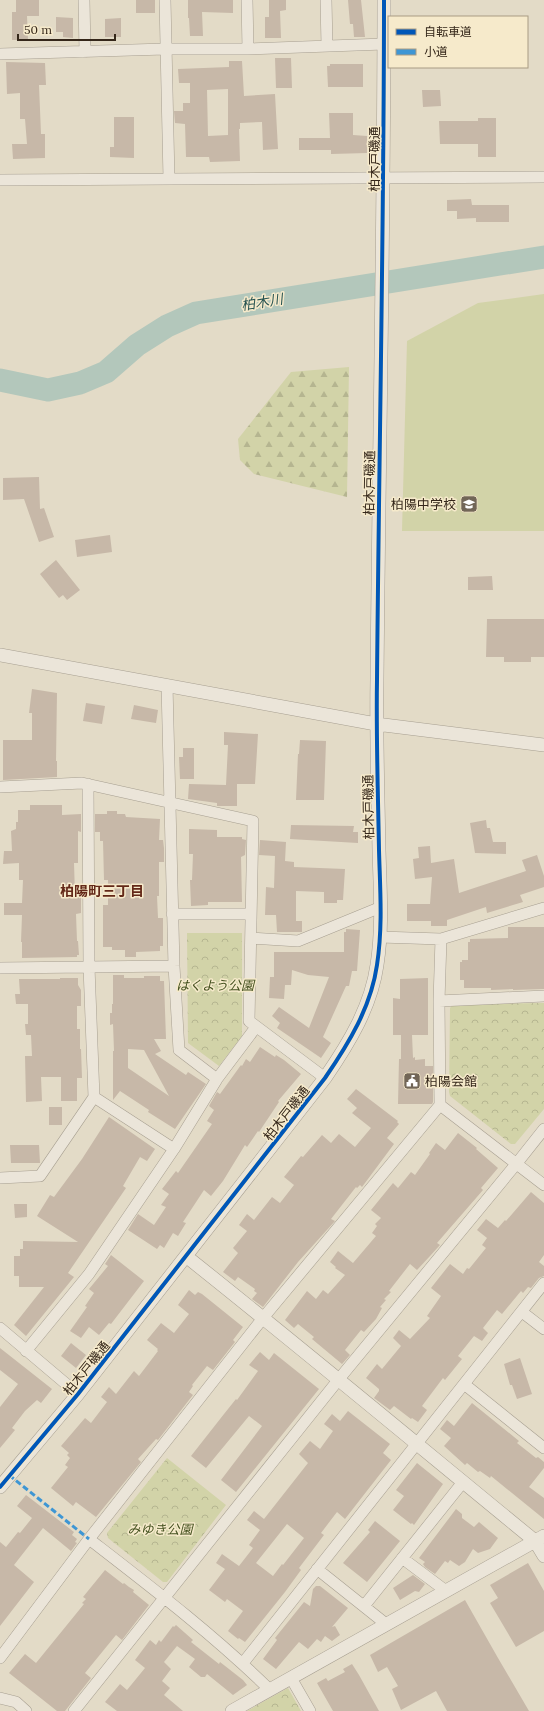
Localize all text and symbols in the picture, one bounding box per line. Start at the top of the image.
scale bar [18,16,115,42]
legend [388,16,528,68]
text: 50 m [24,22,52,37]
text: 自転車道 [424,24,472,39]
text: 小道 [424,44,448,59]
street label: 柏木戸磯通 [366,126,383,192]
water label: 柏木川 [240,290,286,314]
street label: 柏木戸磯通 [360,450,379,516]
school or university icon: 柏陽中学校 [459,494,479,514]
place label: 柏陽中学校 [391,496,456,513]
street label: 柏木戸磯通 [359,774,378,840]
district label: 柏陽町三丁目 [60,882,144,900]
park label: はくよう公園 [176,977,256,994]
public building icon: 柏陽会館 [402,1071,422,1091]
place label: 柏陽会館 [425,1073,477,1090]
street label: 柏木戸磯通 [260,1082,313,1144]
street label: 柏木戸磯通 [59,1338,113,1399]
park label: みゆき公園 [127,1521,194,1538]

